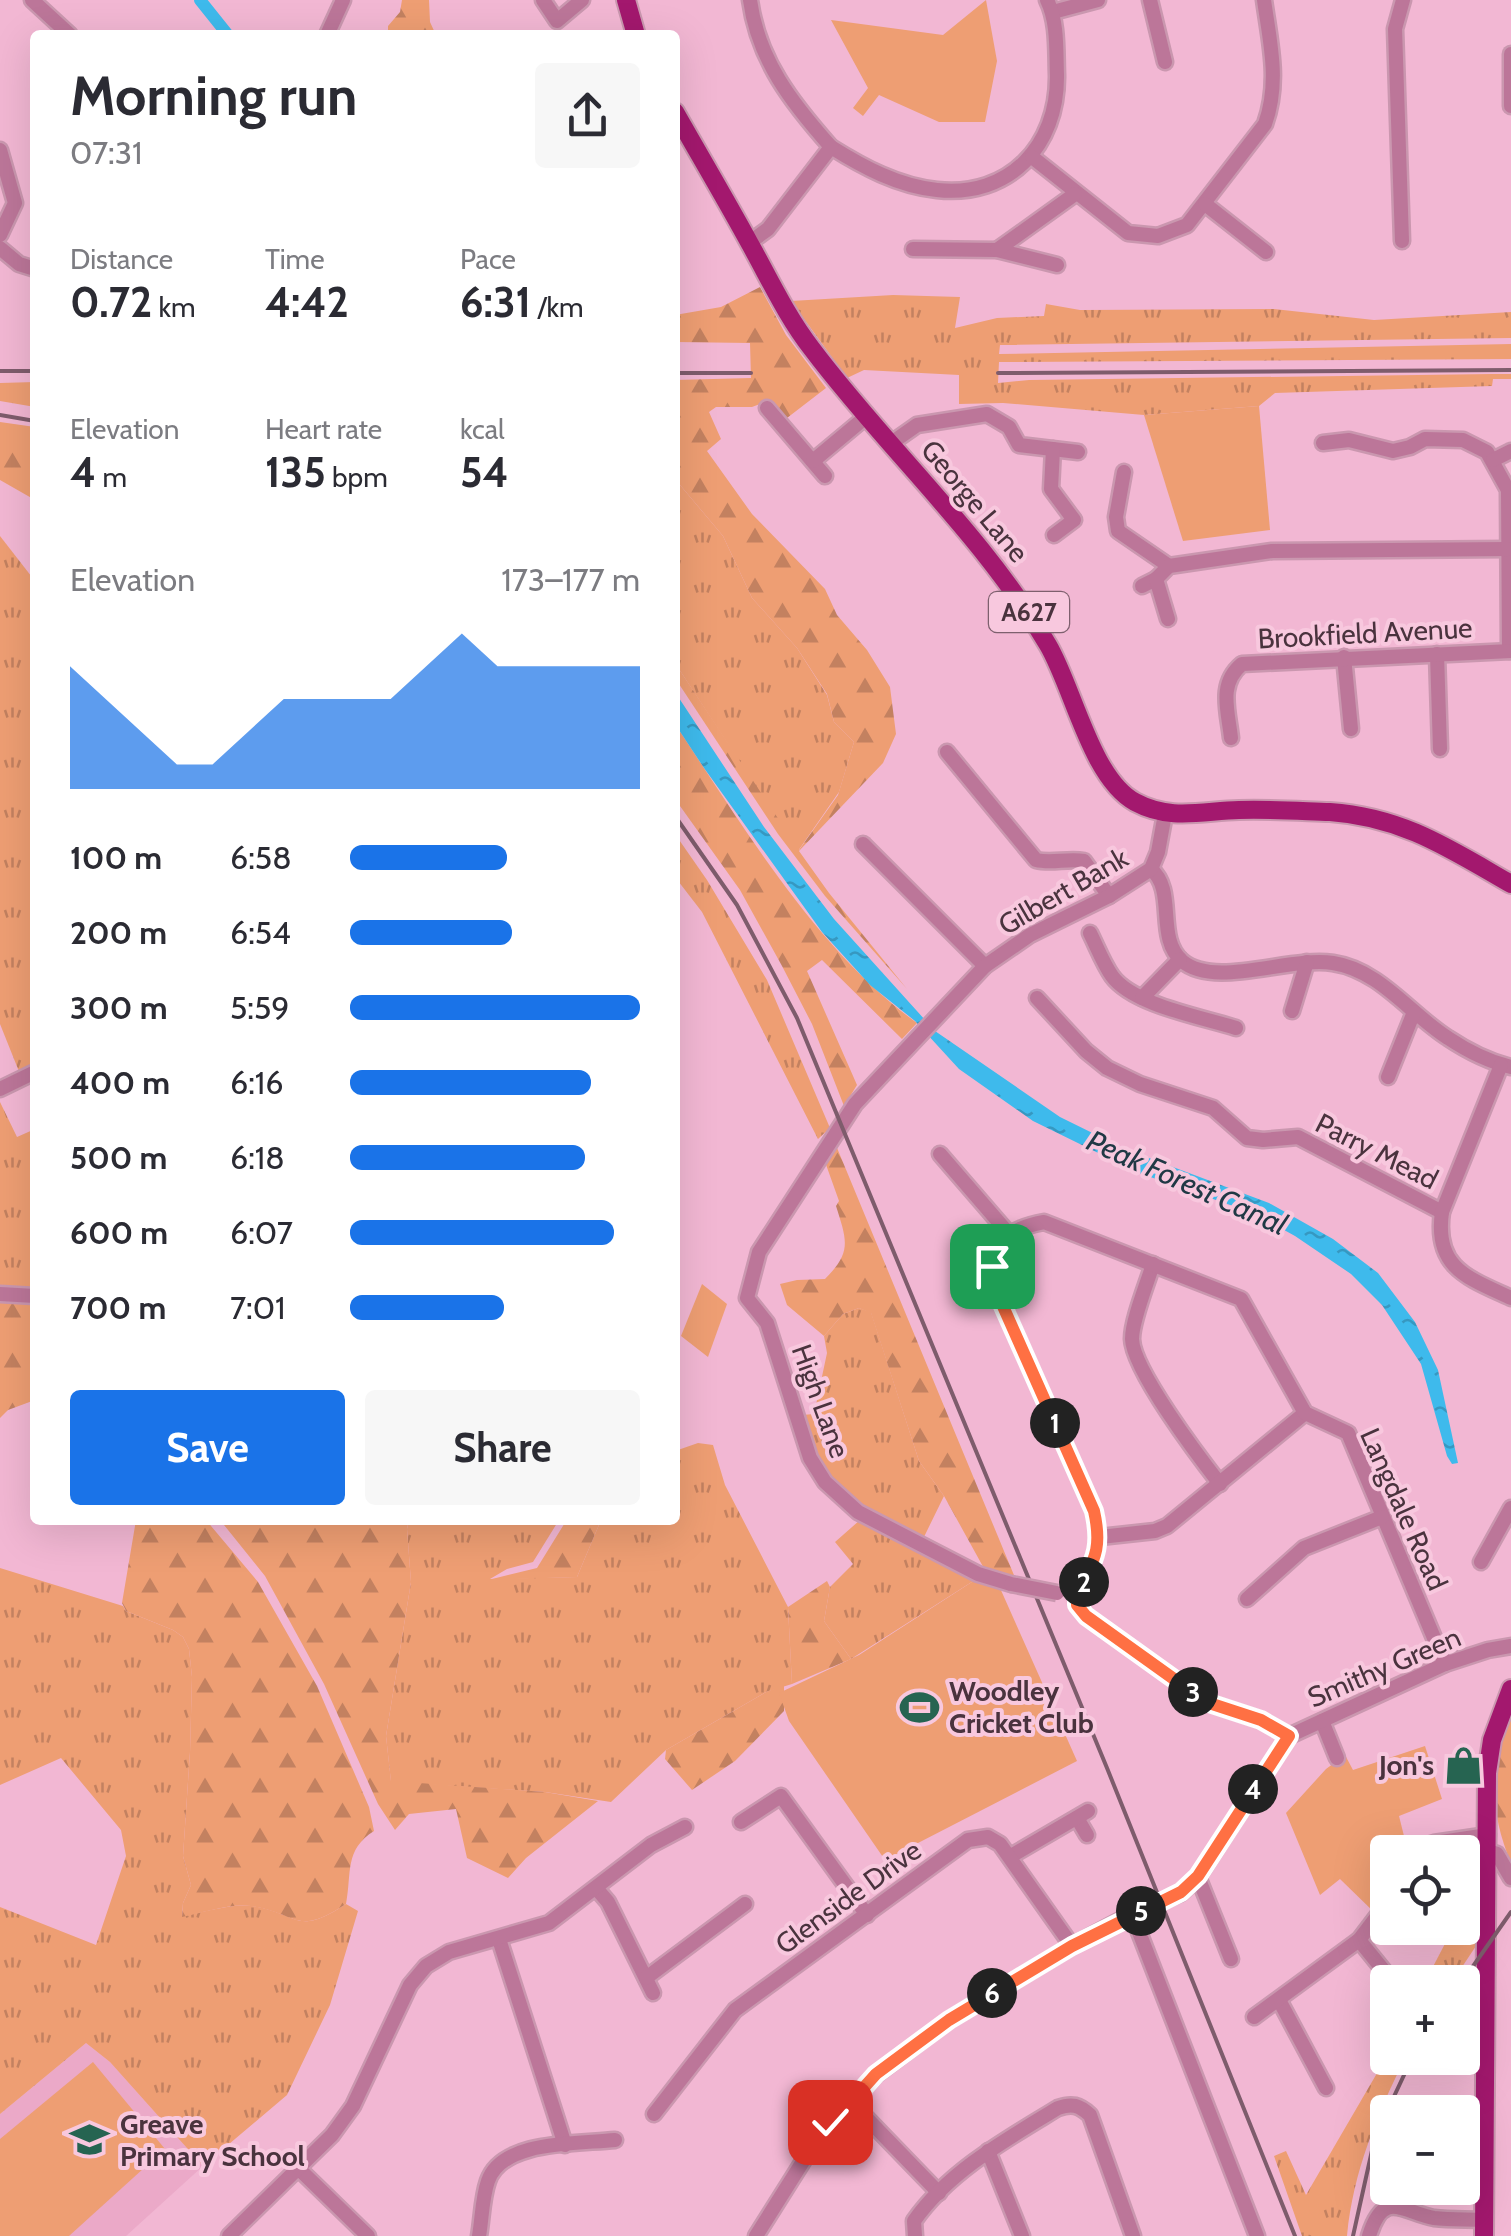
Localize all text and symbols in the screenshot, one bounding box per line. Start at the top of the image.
text: Morning run [70,62,357,129]
button: share [535,63,640,168]
text: 07:31 [70,133,142,172]
text: Distance [70,242,173,276]
text: Time [265,242,325,276]
text: Pace [460,242,516,276]
text: 0.72 [70,276,152,328]
text: 4:42 [265,276,349,328]
text: 6:31 [460,276,531,328]
text: km [152,290,196,324]
text: /km [531,290,584,324]
text: Elevation [70,412,179,446]
text: Heart rate [265,412,382,446]
text: kcal [460,412,505,446]
street label: George Lane [914,433,1036,569]
text: 4 [70,446,96,498]
text: 135 [265,446,326,498]
text: 54 [460,446,509,498]
text: m [96,460,127,494]
text: bpm [326,460,388,494]
text: Elevation [70,560,195,599]
text: 173–177 m [501,560,640,599]
road number: A627 [989,592,1069,632]
street label: Brookfield Avenue [1257,610,1473,656]
text: 100 m [70,838,162,877]
text: 6:58 [230,838,292,877]
street label: Gilbert Bank [992,840,1134,942]
text: 200 m [70,913,167,952]
text: 6:54 [230,913,291,952]
text: 300 m [70,988,167,1027]
text: 5:59 [230,988,289,1027]
text: 400 m [70,1063,170,1102]
text: 6:16 [230,1063,283,1102]
street label: Parry Mead [1310,1106,1444,1196]
water label: Peak Forest Canal [1081,1122,1293,1243]
text: 500 m [70,1138,167,1177]
text: 6:18 [230,1138,285,1177]
text: 600 m [70,1213,168,1252]
text: 6:07 [230,1213,293,1252]
pin [950,1224,1035,1309]
icon: arrive [965,1239,1020,1294]
text: 700 m [70,1288,166,1327]
text: 7:01 [230,1288,286,1327]
street label: High Lane [785,1340,857,1462]
button: Save [70,1390,345,1505]
button: Share [365,1390,640,1505]
pin: 1 [1030,1398,1080,1448]
text: 1 [1050,1406,1060,1440]
street label: Langdale Road [1353,1423,1455,1595]
pin: 2 [1059,1557,1109,1607]
text: 2 [1077,1565,1091,1599]
street label: Smithy Green [1302,1620,1466,1714]
pin: 3 [1168,1667,1218,1717]
place label: Woodley Cricket Club [949,1674,1094,1740]
text: 3 [1185,1675,1201,1709]
sports icon: Woodley Cricket Club [898,1686,940,1728]
shop icon: Jon's [1443,1744,1485,1786]
place label: Jon's [1378,1748,1434,1782]
pin: 4 [1228,1764,1278,1814]
text: 4 [1244,1772,1262,1806]
street label: Glenside Drive [769,1833,927,1961]
map controls [1370,1835,1480,2205]
button: locate [1370,1835,1480,1945]
pin: 5 [1116,1886,1166,1936]
text: 5 [1133,1894,1149,1928]
button: + [1370,1965,1480,2075]
pin: 6 [967,1968,1017,2018]
text: 6 [984,1976,1000,2010]
pin [788,2080,873,2165]
icon: check [803,2095,858,2150]
button: − [1370,2095,1480,2205]
place label: Greave Primary School [120,2107,305,2173]
school or university icon: Greave Primary School [69,2119,111,2161]

